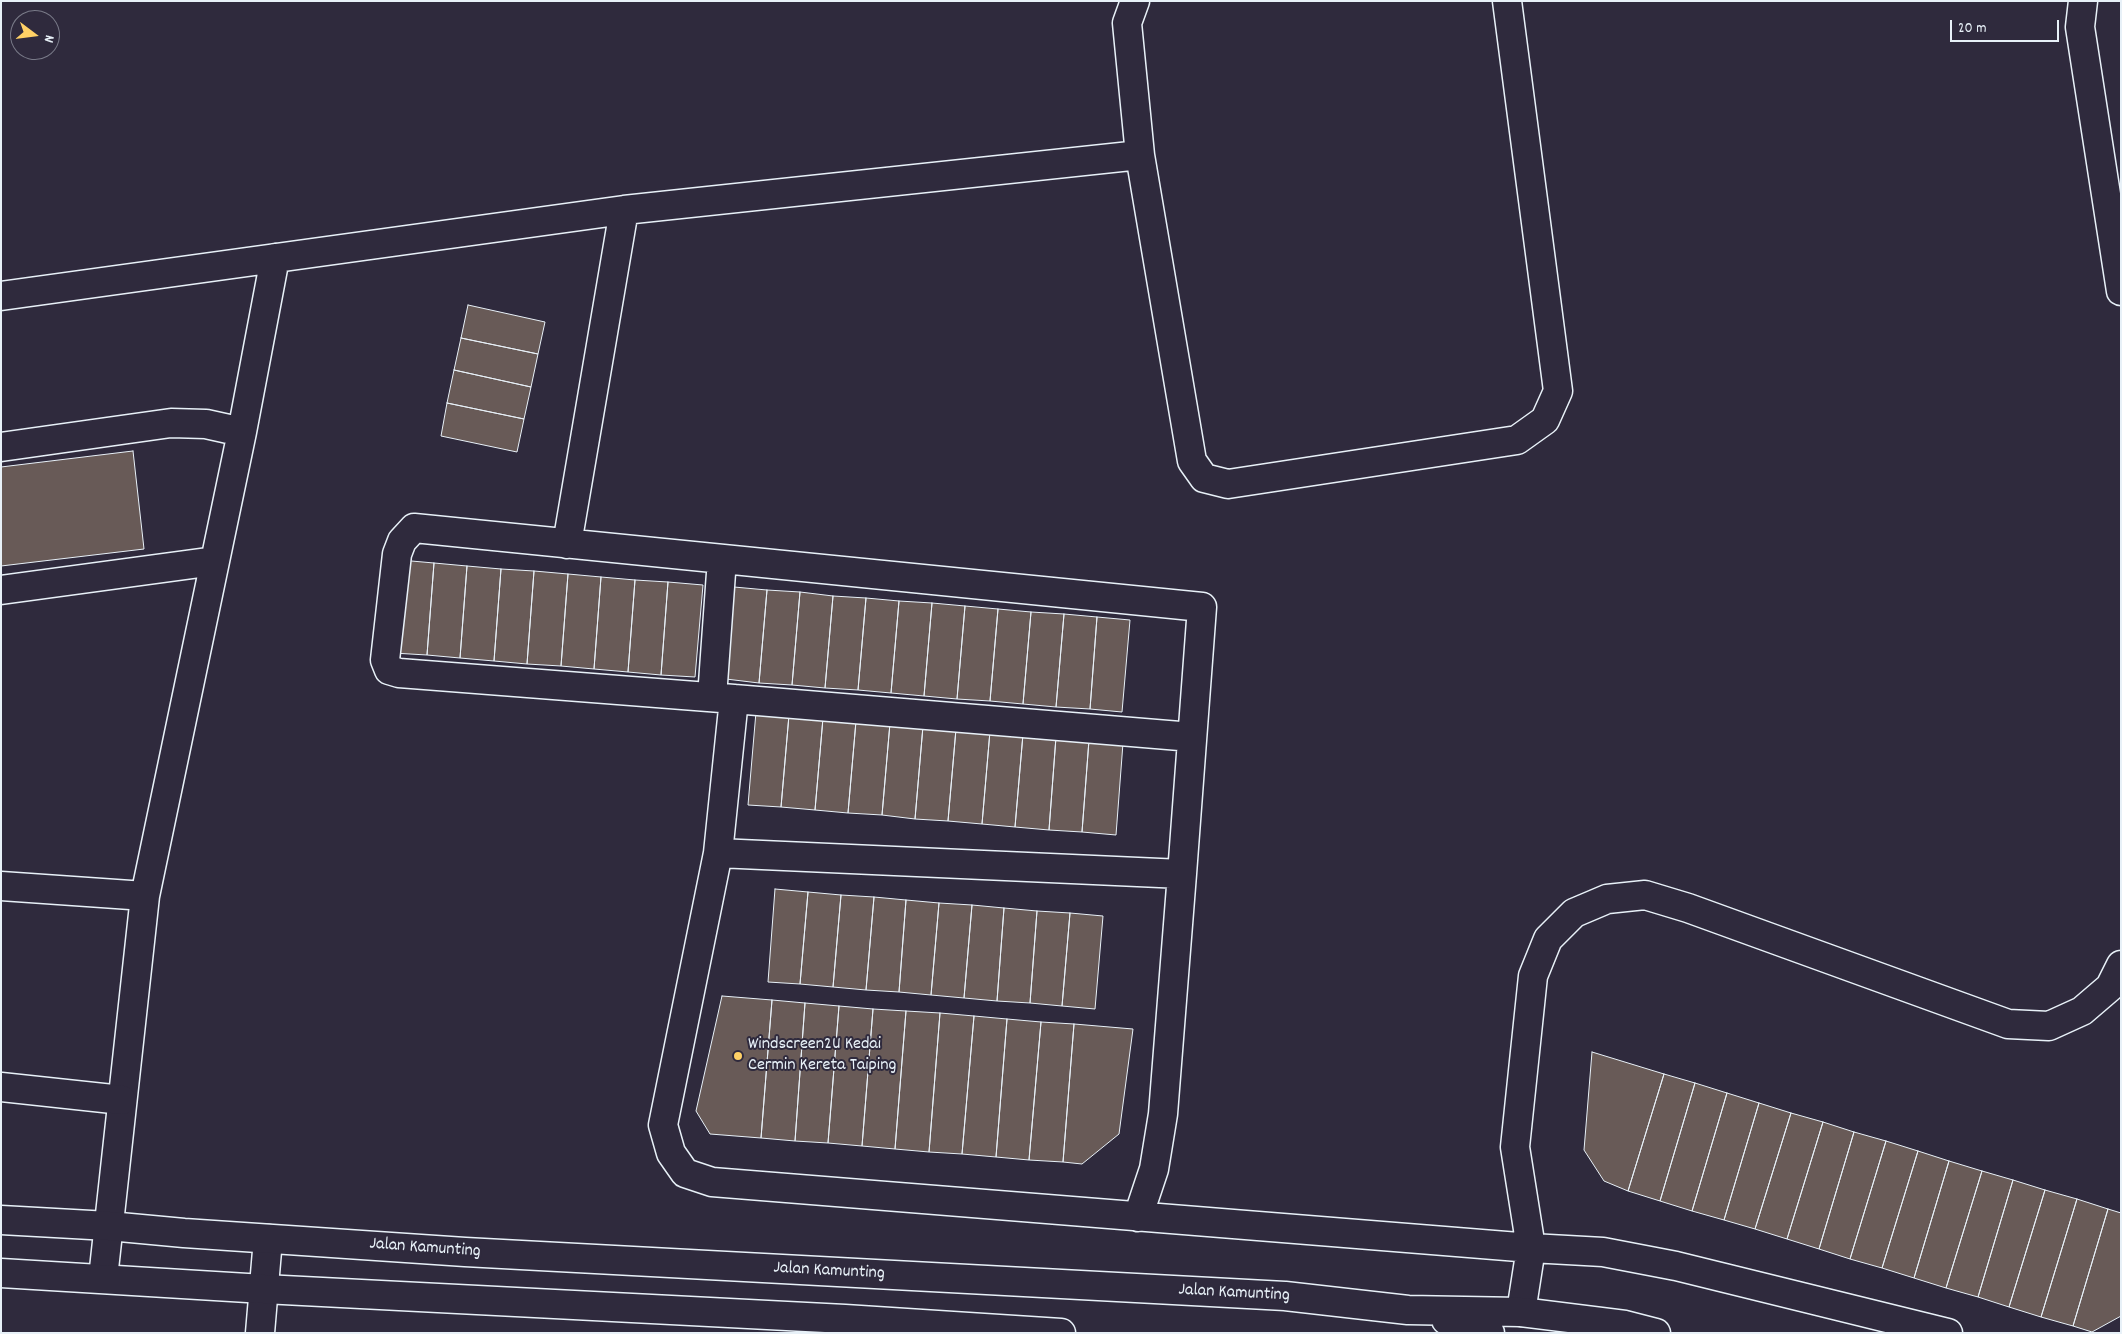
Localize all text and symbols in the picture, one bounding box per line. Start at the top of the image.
north arrow [10,10,60,60]
scale bar [1952,10,2061,42]
text: 20 m [1958,18,1986,40]
text: N [38,33,59,45]
place label: Windscreen2U Kedai Cermin Kereta Taiping [748,1035,896,1078]
marker: Windscreen2U Kedai Cermin Kereta Taiping [732,1050,744,1062]
street label: Jalan Kamunting [369,1234,481,1264]
street label: Jalan Kamunting [773,1258,885,1286]
street label: Jalan Kamunting [1178,1280,1290,1308]

